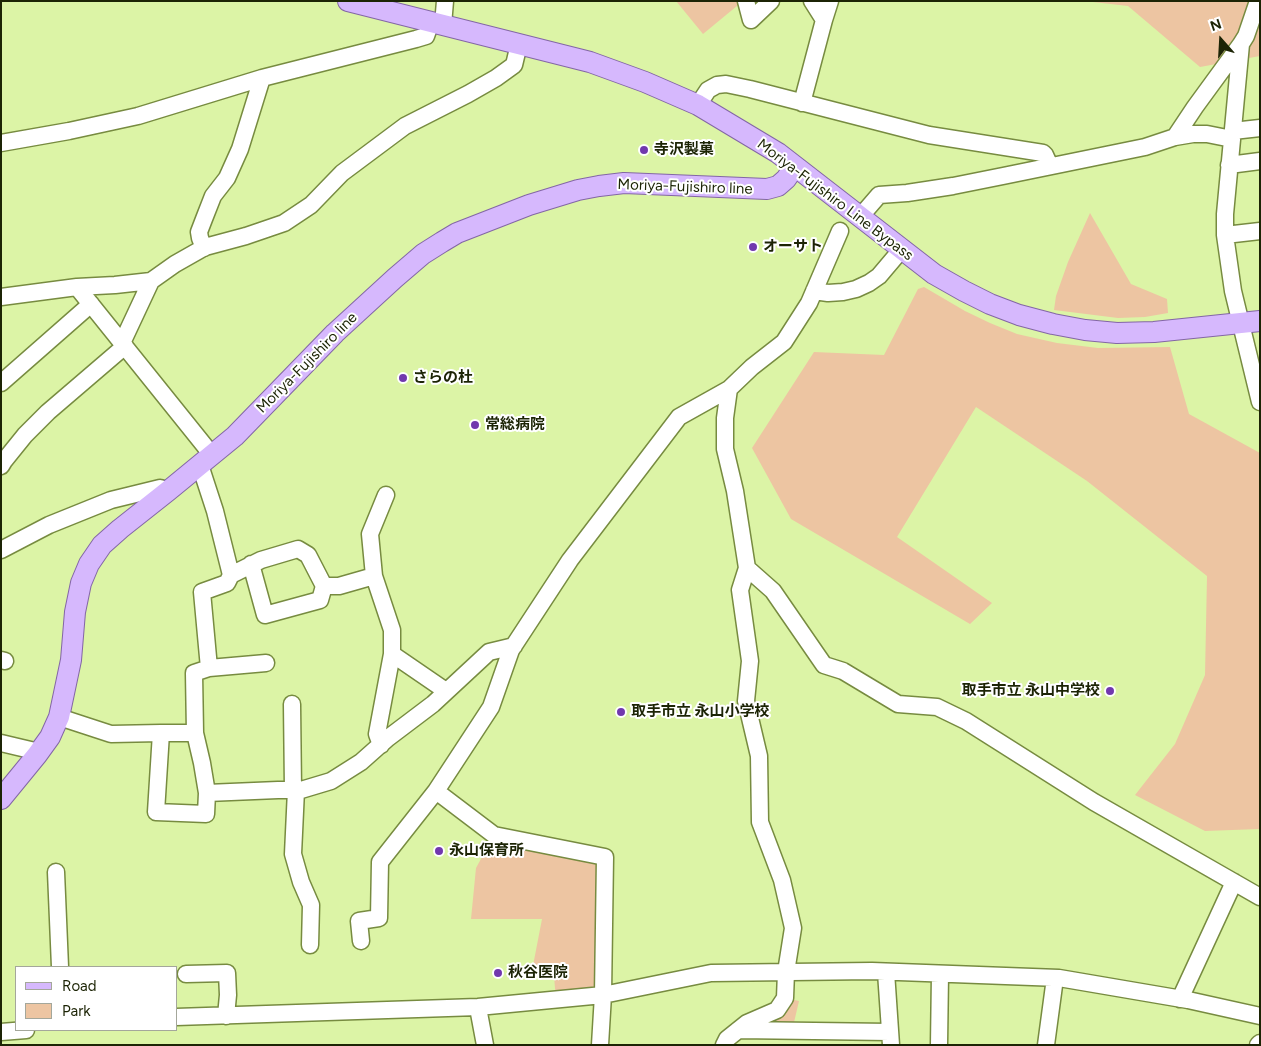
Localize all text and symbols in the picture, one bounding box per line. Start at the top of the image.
north arrow [1196,15,1246,65]
text: N [1208,16,1224,35]
street label: Moriya-Fujishiro Line Bypass [753,135,917,265]
place label: 寺沢製菓 [654,141,714,159]
marker: 寺沢製菓 [638,144,650,156]
street label: Moriya-Fujishiro line [617,176,753,198]
place label: オーサト [763,238,823,256]
marker: オーサト [747,241,759,253]
street label: Moriya-Fujishiro line [253,309,361,417]
place label: さらの杜 [413,369,473,387]
marker: さらの杜 [397,372,409,384]
place label: 常総病院 [485,416,545,434]
marker: 常総病院 [469,419,481,431]
place label: 取手市立 永山中学校 [961,682,1100,700]
marker: 取手市立 永山中学校 [1104,685,1116,697]
place label: 取手市立 永山小学校 [631,703,770,721]
marker: 取手市立 永山小学校 [615,706,627,718]
place label: 永山保育所 [449,842,524,860]
marker: 永山保育所 [433,845,445,857]
place label: 秋谷医院 [508,964,568,982]
legend [15,966,178,1031]
marker: 秋谷医院 [492,967,504,979]
text: Road [62,977,97,995]
text: Park [62,1002,91,1020]

